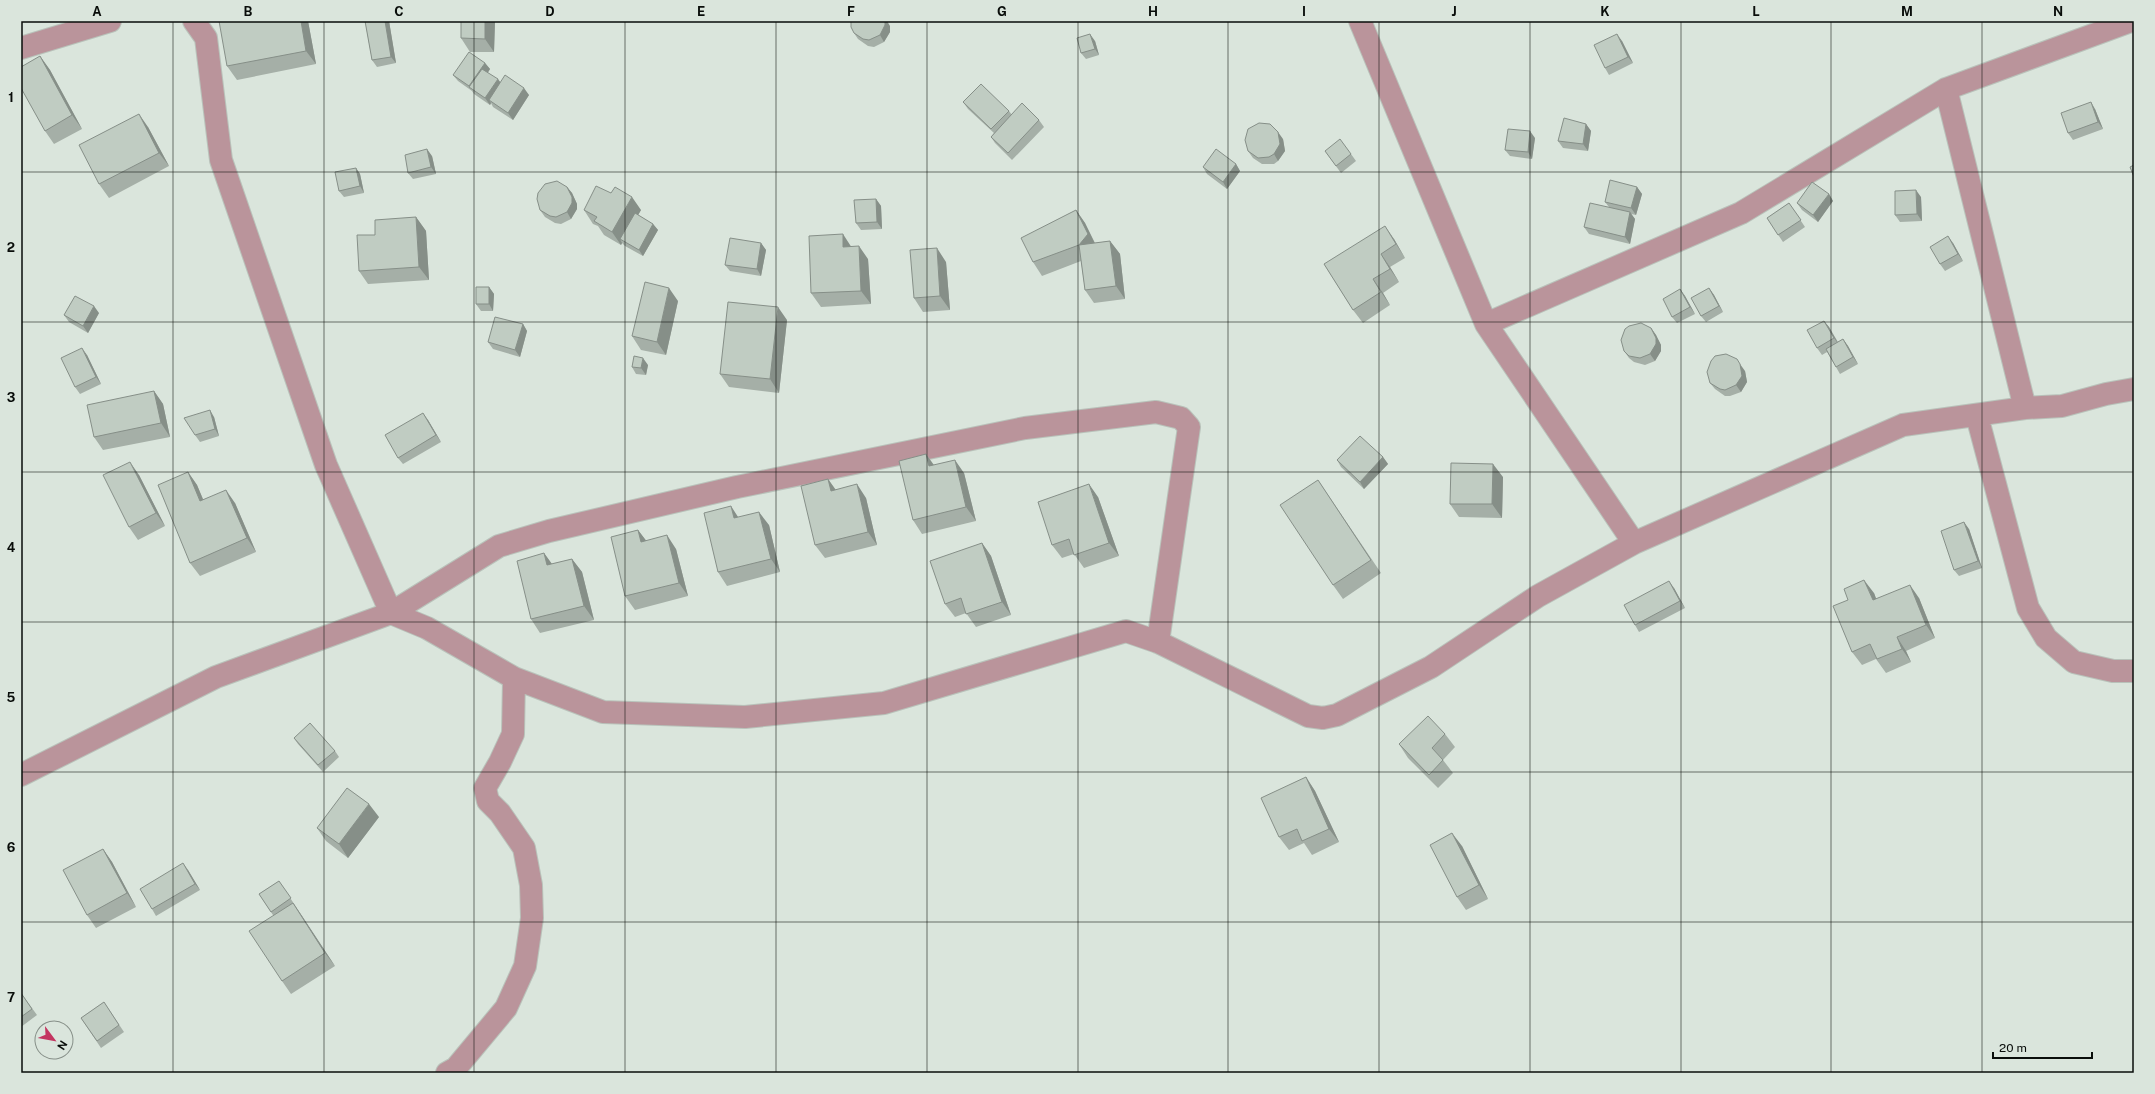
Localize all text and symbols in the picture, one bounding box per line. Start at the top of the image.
text: A [92,4,102,19]
text: B [244,4,253,19]
text: C [394,4,404,19]
text: D [545,4,555,19]
text: E [697,4,705,19]
text: F [847,4,855,19]
text: G [997,4,1007,19]
text: H [1148,4,1158,19]
text: I [1302,4,1306,19]
text: J [1451,4,1457,19]
text: K [1600,4,1610,19]
text: L [1752,4,1760,19]
text: M [1901,4,1913,19]
text: N [2053,4,2063,19]
text: 1 [8,90,14,105]
text: 2 [7,240,15,255]
text: 3 [7,390,16,405]
text: 4 [7,540,16,555]
text: 5 [7,690,16,705]
text: 6 [7,840,16,855]
text: 7 [7,990,15,1005]
north arrow [34,1020,74,1060]
scale bar [1993,1034,2092,1060]
text: N [55,1038,70,1052]
text: 20 m [1999,1041,2027,1055]

